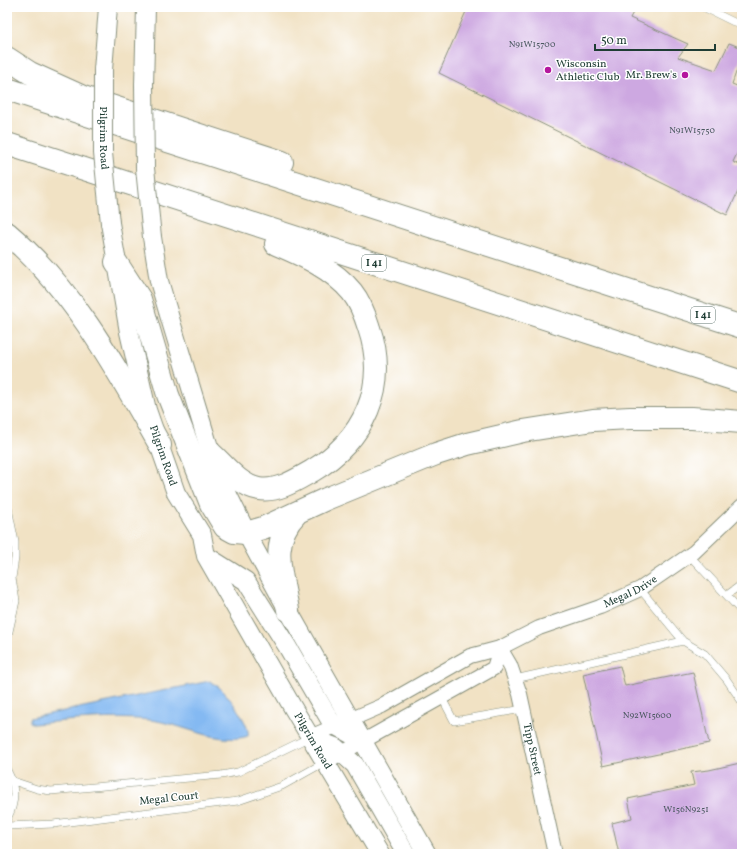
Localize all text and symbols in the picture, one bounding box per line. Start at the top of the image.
scale bar [595,26,715,52]
text: 50 m [601,33,627,49]
house number: N91W15700 [509,38,556,51]
place label: Wisconsin Athletic Club [556,57,619,85]
marker: Wisconsin Athletic Club [543,65,553,75]
place label: Mr. Brew's [626,68,677,83]
marker: Mr. Brew's [680,70,690,80]
street label: Pilgrim Road [95,106,112,170]
house number: N91W15750 [669,124,715,137]
road number: I 41 [362,255,386,271]
road number: I 41 [691,307,715,323]
street label: Pilgrim Road [145,423,180,488]
street label: Megal Drive [601,572,660,612]
house number: N92W15600 [623,709,672,722]
street label: Pilgrim Road [290,710,335,772]
street label: Tipp Street [519,722,545,777]
street label: Megal Court [139,788,200,810]
house number: W156N9251 [663,803,709,816]

